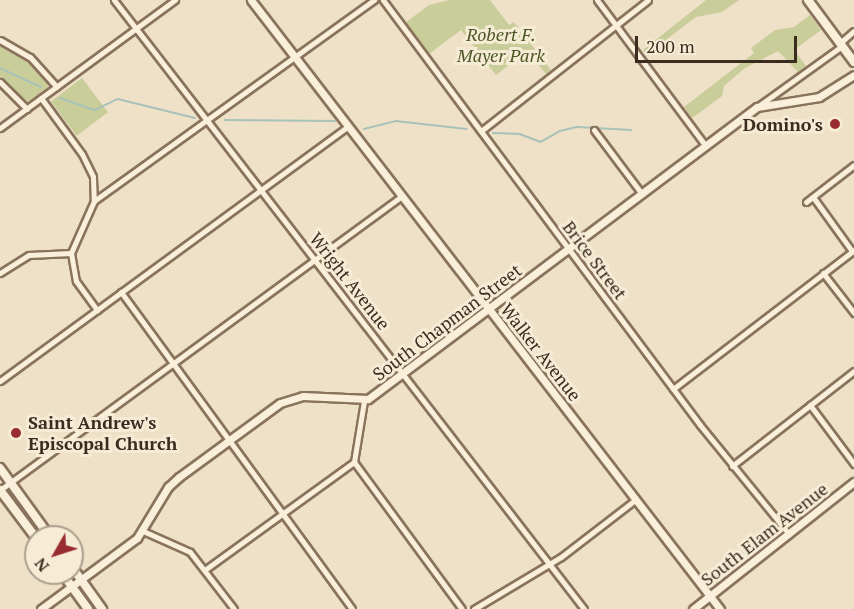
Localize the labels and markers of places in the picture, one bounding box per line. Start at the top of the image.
place label: Domino's [743,113,823,135]
marker: Domino's [828,117,842,131]
place label: Saint Andrew's Episcopal Church [28,412,177,454]
marker: Saint Andrew's Episcopal Church [9,426,23,440]

